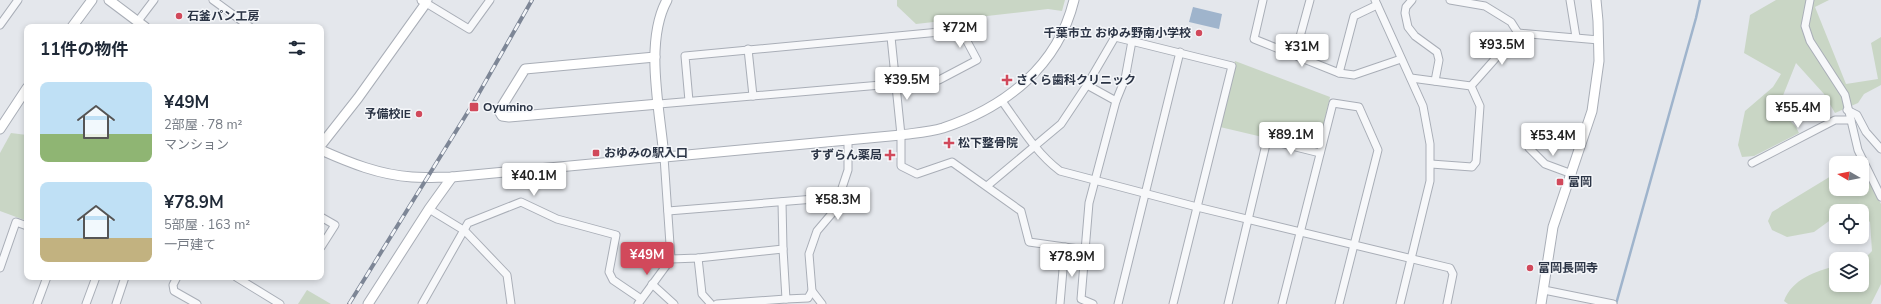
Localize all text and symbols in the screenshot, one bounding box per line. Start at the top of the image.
place label: 石釜パン工房 [187,8,260,24]
marker: 石釜パン工房 [174,11,184,21]
pin: ¥72M [936,15,984,49]
text: ¥72M [943,19,977,37]
place label: 千葉市立 おゆみ野南小学校 [1044,25,1191,41]
marker: 千葉市立 おゆみ野南小学校 [1194,28,1204,38]
pin: ¥93.5M [1469,32,1535,66]
pin: ¥31M [1278,34,1326,68]
text: ¥93.5M [1479,36,1525,54]
icon: filters [286,37,308,59]
text: 11件の物件 [40,38,128,61]
text: ¥31M [1285,38,1319,56]
pin: ¥39.5M [874,67,940,101]
text: ¥39.5M [884,71,930,89]
place label: さくら歯科クリニック [1016,72,1136,88]
marker: さくら歯科クリニック [1001,74,1013,86]
text: ¥49M [164,91,209,114]
pin: ¥55.4M [1765,95,1831,129]
icon: home [72,98,120,146]
place label: Oyumino [483,99,533,115]
text: ¥55.4M [1775,99,1821,117]
marker: Oyumino [468,101,480,113]
place label: 予備校IE [364,106,411,122]
marker: 予備校IE [414,109,424,119]
text: 2部屋 · 78 m² [164,116,242,134]
pin: ¥89.1M [1258,122,1324,156]
pin: ¥53.4M [1520,123,1586,157]
text: ¥89.1M [1268,126,1314,144]
text: ¥53.4M [1530,127,1576,145]
place label: 松下整骨院 [958,135,1018,151]
text: マンション [164,136,229,154]
marker: 松下整骨院 [943,137,955,149]
place label: おゆみの駅入口 [604,145,688,161]
place label: すずらん薬局 [810,147,882,163]
marker: おゆみの駅入口 [591,148,601,158]
marker: すずらん薬局 [885,150,895,160]
north arrow [1829,156,1869,196]
map controls [1829,156,1869,292]
pin: ¥40.1M [501,163,567,197]
text: ¥40.1M [511,167,557,185]
place label: 富岡 [1568,174,1592,190]
marker: 富岡 [1555,177,1565,187]
pin: ¥58.3M [805,187,871,221]
text: ¥78.9M [164,191,224,214]
text: ¥58.3M [815,191,861,209]
icon: home [72,198,120,246]
button: locate [1829,204,1869,244]
text: 5部屋 · 163 m² [164,216,250,234]
text: 一戸建て [164,236,216,254]
pin: ¥49M [623,242,671,276]
pin: ¥78.9M [1039,244,1105,278]
text: ¥49M [630,246,664,264]
text: ¥78.9M [1049,248,1095,266]
button: layers [1829,252,1869,292]
place label: 富岡長岡寺 [1538,260,1598,276]
marker: 富岡長岡寺 [1525,263,1535,273]

